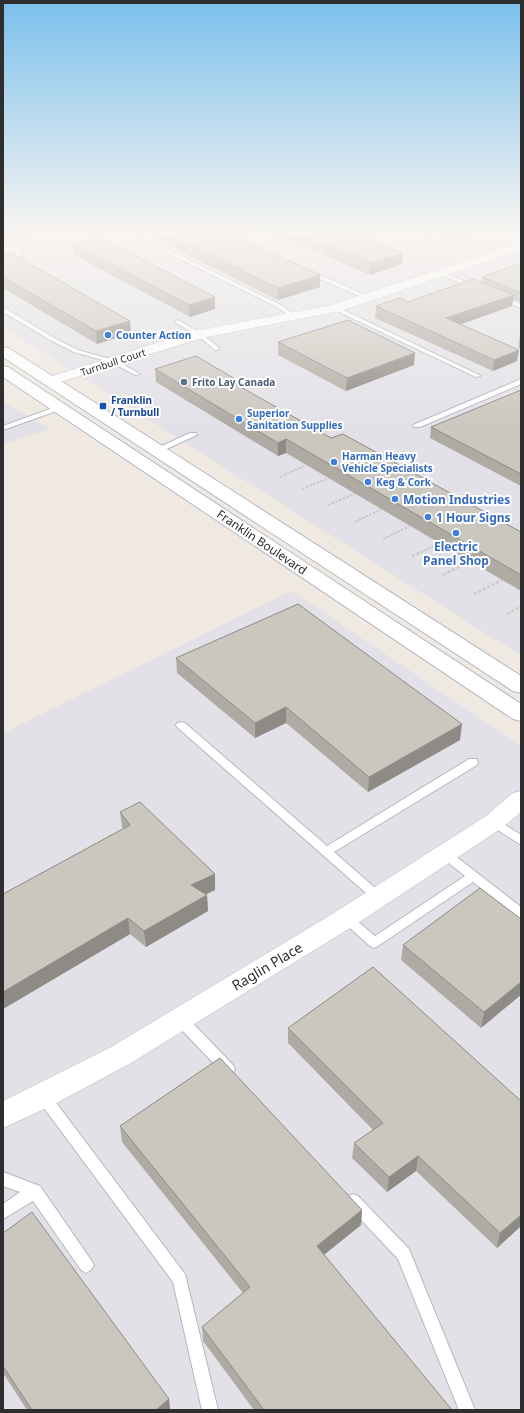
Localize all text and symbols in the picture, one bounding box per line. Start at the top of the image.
place label: Counter Action [116,328,191,342]
marker: Counter Action [103,330,113,340]
street label: Turnbull Court [79,345,148,379]
place label: Frito Lay Canada [192,375,275,389]
marker: Frito Lay Canada [179,377,189,387]
place label: Franklin / Turnbull [111,393,159,419]
marker: Franklin / Turnbull [98,401,108,411]
place label: Superior Sanitation Supplies [247,406,343,432]
marker: Superior Sanitation Supplies [234,414,244,424]
place label: Harman Heavy Vehicle Specialists [342,449,433,475]
marker: Harman Heavy Vehicle Specialists [329,457,339,467]
place label: Keg & Cork [376,475,432,489]
marker: Keg & Cork [363,477,373,487]
place label: Motion Industries [403,491,510,508]
marker: Motion Industries [390,494,400,504]
street label: Franklin Boulevard [214,506,310,578]
place label: 1 Hour Signs [436,509,511,526]
marker: 1 Hour Signs [423,512,433,522]
marker: Electric Panel Shop [451,528,461,538]
place label: Electric Panel Shop [423,538,489,569]
street label: Raglin Place [228,937,306,995]

